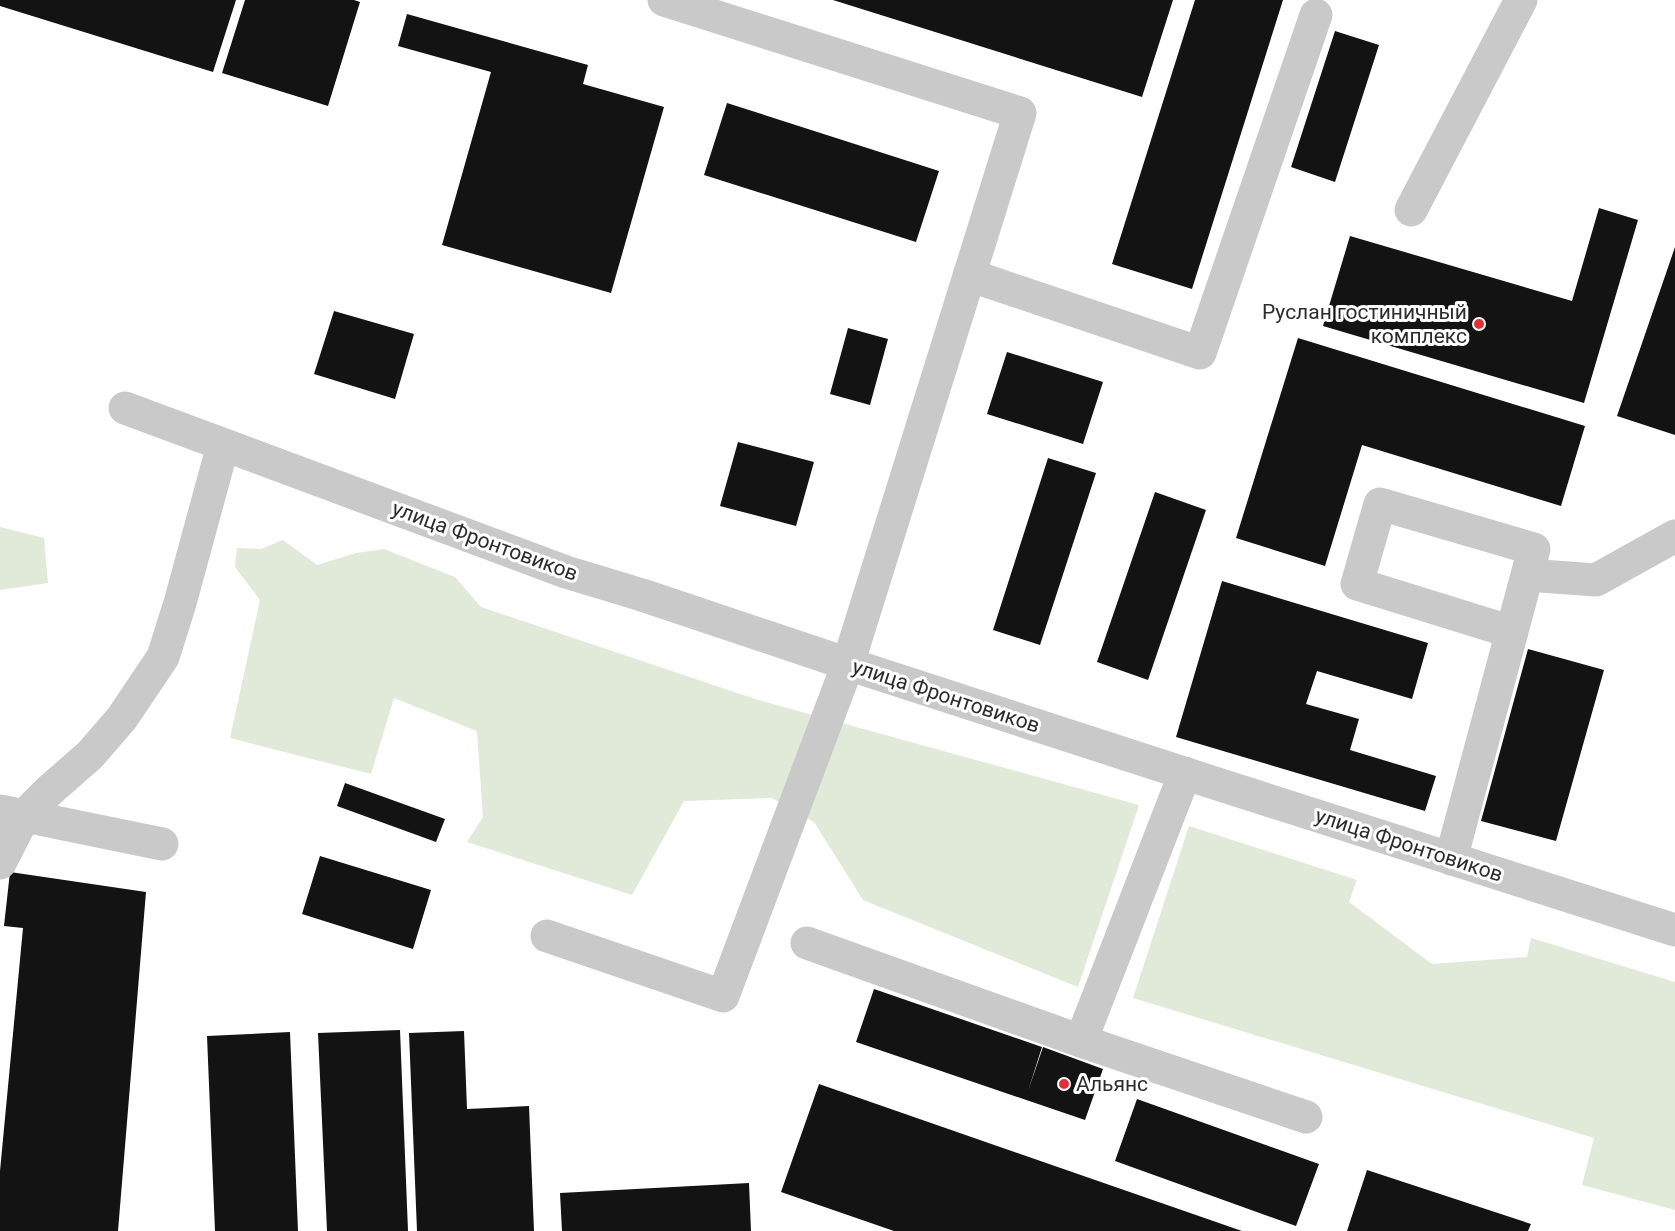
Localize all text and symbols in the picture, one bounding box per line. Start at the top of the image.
place label: Руслан гостиничный комплекс [1262,300,1467,348]
marker: Руслан гостиничный комплекс [1472,317,1486,331]
street label: улица Фронтовиков [389,496,581,586]
street label: улица Фронтовиков [849,654,1043,738]
street label: улица Фронтовиков [1312,803,1506,887]
place label: Альянс [1076,1072,1148,1096]
marker: Альянс [1057,1077,1071,1091]

